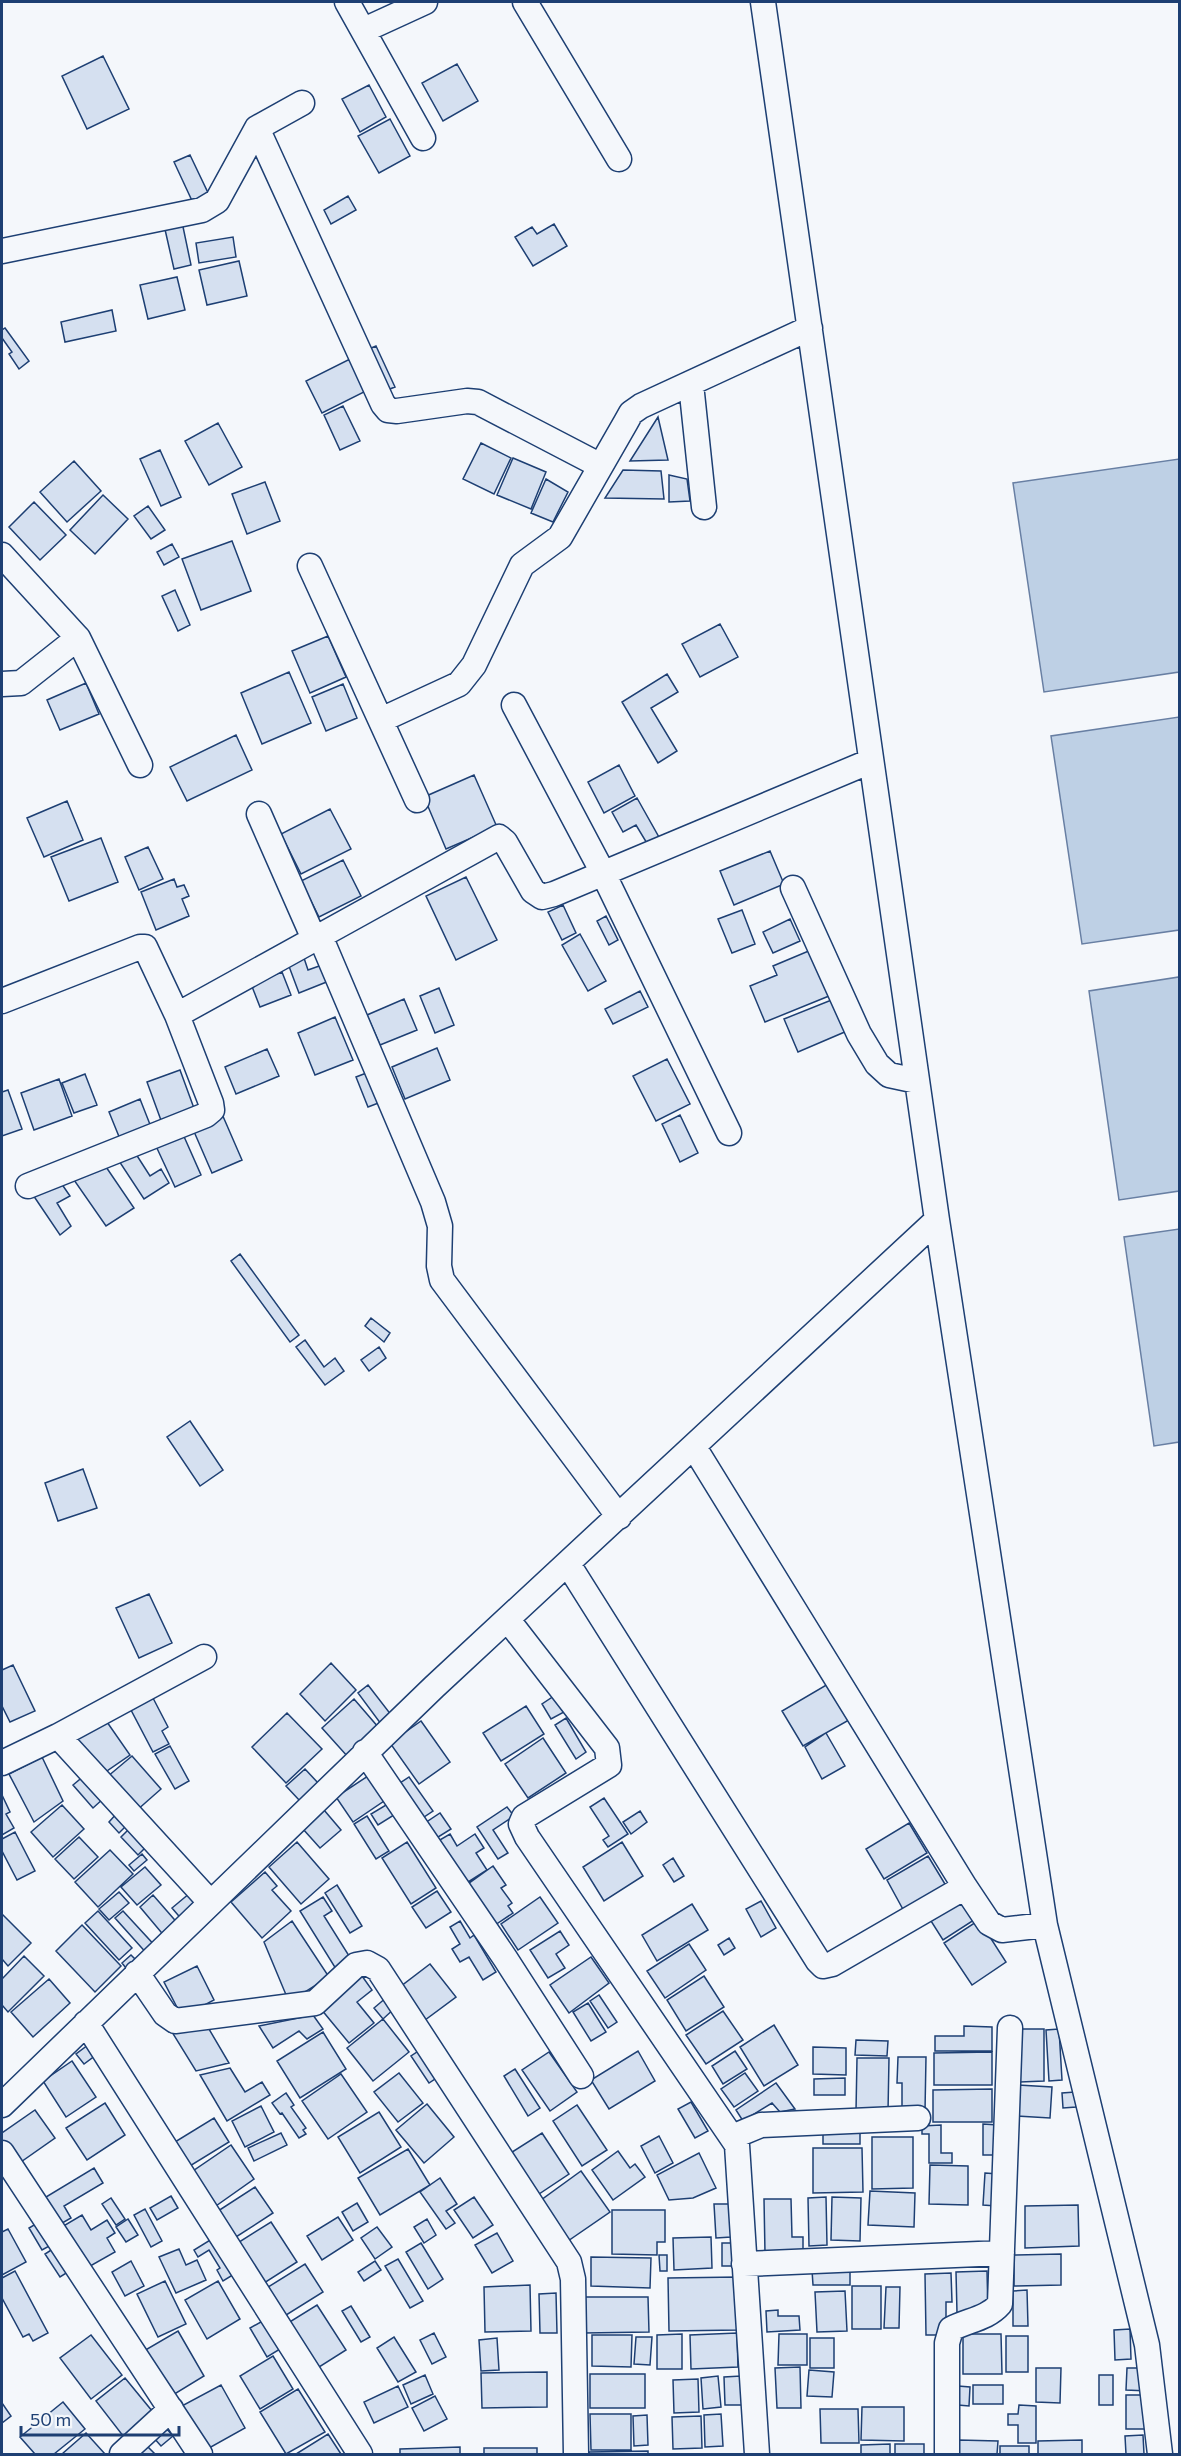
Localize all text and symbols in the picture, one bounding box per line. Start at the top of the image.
scale bar [21,2399,178,2437]
text: 50 m [30,2408,71,2430]

